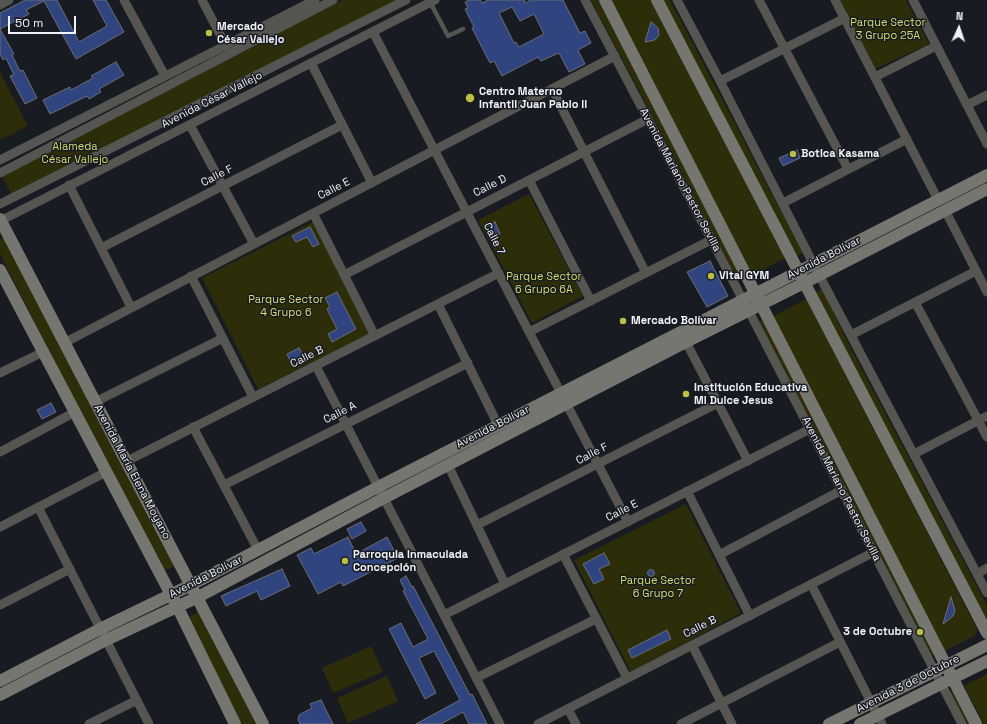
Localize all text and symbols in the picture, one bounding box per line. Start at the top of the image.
scale bar [10,8,78,34]
north arrow [939,8,979,48]
text: N [956,9,964,23]
text: 50 m [15,15,43,31]
park label: Parque Sector 3 Grupo 25A [850,16,926,42]
place label: Mercado César Vallejo [217,20,284,46]
marker: Mercado César Vallejo [204,28,214,38]
street label: Avenida César Vallejo [159,69,265,131]
place label: Centro Materno Infantil Juan Pablo II [479,85,587,111]
marker: Centro Materno Infantil Juan Pablo II [464,92,476,104]
street label: Avenida Mariano Pastor Sevilla [637,106,723,254]
park label: Alameda César Vallejo [42,140,108,166]
place label: Botica Kasama [801,147,879,161]
marker: Botica Kasama [788,149,798,159]
street label: Calle F [199,162,235,190]
street label: Calle D [471,172,509,200]
street label: Calle E [316,175,352,203]
street label: Calle 7 [480,221,508,257]
street label: Avenida Bolívar [785,234,863,282]
place label: Vital GYM [719,269,769,283]
park label: Parque Sector 6 Grupo 6A [506,270,582,296]
marker: Vital GYM [706,271,716,281]
park label: Parque Sector 4 Grupo 6 [248,293,324,319]
place label: Mercado Bolívar [631,314,717,328]
marker: Mercado Bolívar [618,316,628,326]
street label: Calle B [288,343,326,371]
place label: Institución Educativa Mi Dulce Jesus [694,381,807,407]
marker: Institución Educativa Mi Dulce Jesus [681,389,691,399]
street label: Calle A [321,399,359,427]
street label: Avenida María Elena Moyano [91,402,173,542]
street label: Avenida Bolívar [454,403,532,451]
street label: Avenida Mariano Pastor Sevilla [799,415,883,563]
street label: Calle F [574,440,610,468]
street label: Calle E [604,497,640,525]
place label: Parroquia Inmaculada Concepción [353,548,468,574]
street label: Avenida Bolívar [167,553,245,601]
marker: Parroquia Inmaculada Concepción [340,556,350,566]
park label: Parque Sector 6 Grupo 7 [620,574,696,600]
street label: Calle B [681,613,719,641]
place label: 3 de Octubre [843,625,912,639]
marker: 3 de Octubre [915,627,925,637]
street label: Avenida 3 de Octubre [854,652,962,716]

